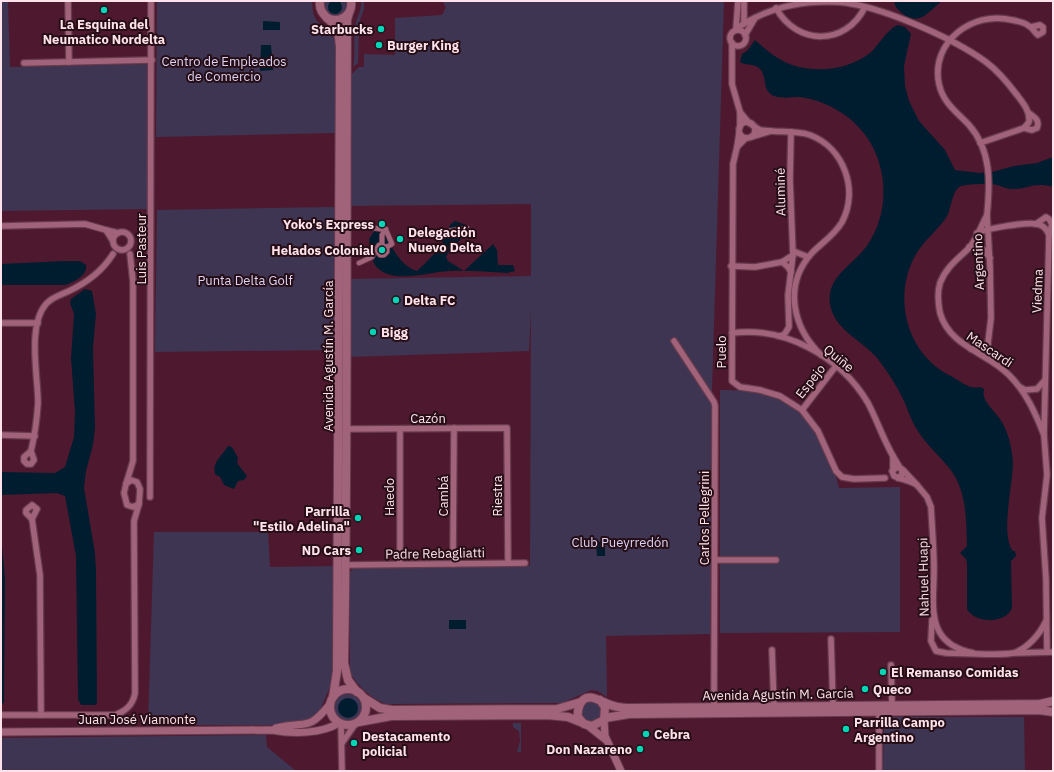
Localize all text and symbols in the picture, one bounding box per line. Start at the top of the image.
marker: La Esquina del Neumatico Nordelta [99,5,109,15]
place label: La Esquina del Neumatico Nordelta [43,16,165,48]
place label: Starbucks [311,21,373,38]
marker: Starbucks [376,24,386,34]
place label: Burger King [387,37,460,54]
marker: Burger King [374,40,384,50]
park label: Centro de Empleados de Comercio [161,53,287,85]
street label: Aluminé [772,168,789,216]
street label: Luis Pasteur [133,213,150,285]
place label: Yoko's Express [283,216,374,233]
marker: Yoko's Express [377,219,387,229]
place label: Delegación Nuevo Delta [408,224,482,256]
street label: Argentino [969,233,988,291]
marker: Delegación Nuevo Delta [395,234,405,244]
place label: Helados Colonial [271,242,374,259]
marker: Helados Colonial [377,245,387,255]
street label: Viedma [1028,269,1047,313]
park label: Punta Delta Golf [197,272,293,289]
street label: Avenida Agustín M. García [320,280,337,432]
place label: Delta FC [404,292,456,309]
marker: Delta FC [391,295,401,305]
place label: Bigg [381,324,409,341]
marker: Bigg [368,327,378,337]
street label: Mascardi [963,328,1016,371]
street label: Puelo [713,335,730,369]
street label: Quiñe [820,341,857,376]
street label: Espejo [792,361,829,402]
street label: Cazón [410,410,446,427]
street label: Carlos Pellegrini [696,471,713,565]
street label: Riestra [489,475,506,517]
street label: Cambá [435,476,452,516]
street label: Haedo [381,478,398,516]
place label: Parrilla "Estilo Adelina" [253,503,350,535]
marker: Parrilla "Estilo Adelina" [353,513,363,523]
park label: Club Pueyrredón [571,534,669,551]
street label: Nahuel Huapi [914,537,933,617]
place label: ND Cars [302,542,351,559]
street label: Padre Rebagliatti [385,544,485,563]
marker: ND Cars [354,545,364,555]
place label: El Remanso Comidas [891,664,1019,681]
marker: El Remanso Comidas [878,667,888,677]
place label: Queco [873,681,911,698]
marker: Queco [860,684,870,694]
street label: Avenida Agustín M. García [702,685,854,704]
street label: Juan José Viamonte [78,711,196,728]
place label: Parrilla Campo Argentino [854,714,945,746]
marker: Parrilla Campo Argentino [841,724,851,734]
place label: Cebra [654,726,690,743]
place label: Destacamento policial [362,728,450,760]
marker: Cebra [641,729,651,739]
marker: Destacamento policial [349,738,359,748]
place label: Don Nazareno [546,741,632,758]
marker: Don Nazareno [635,744,645,754]

